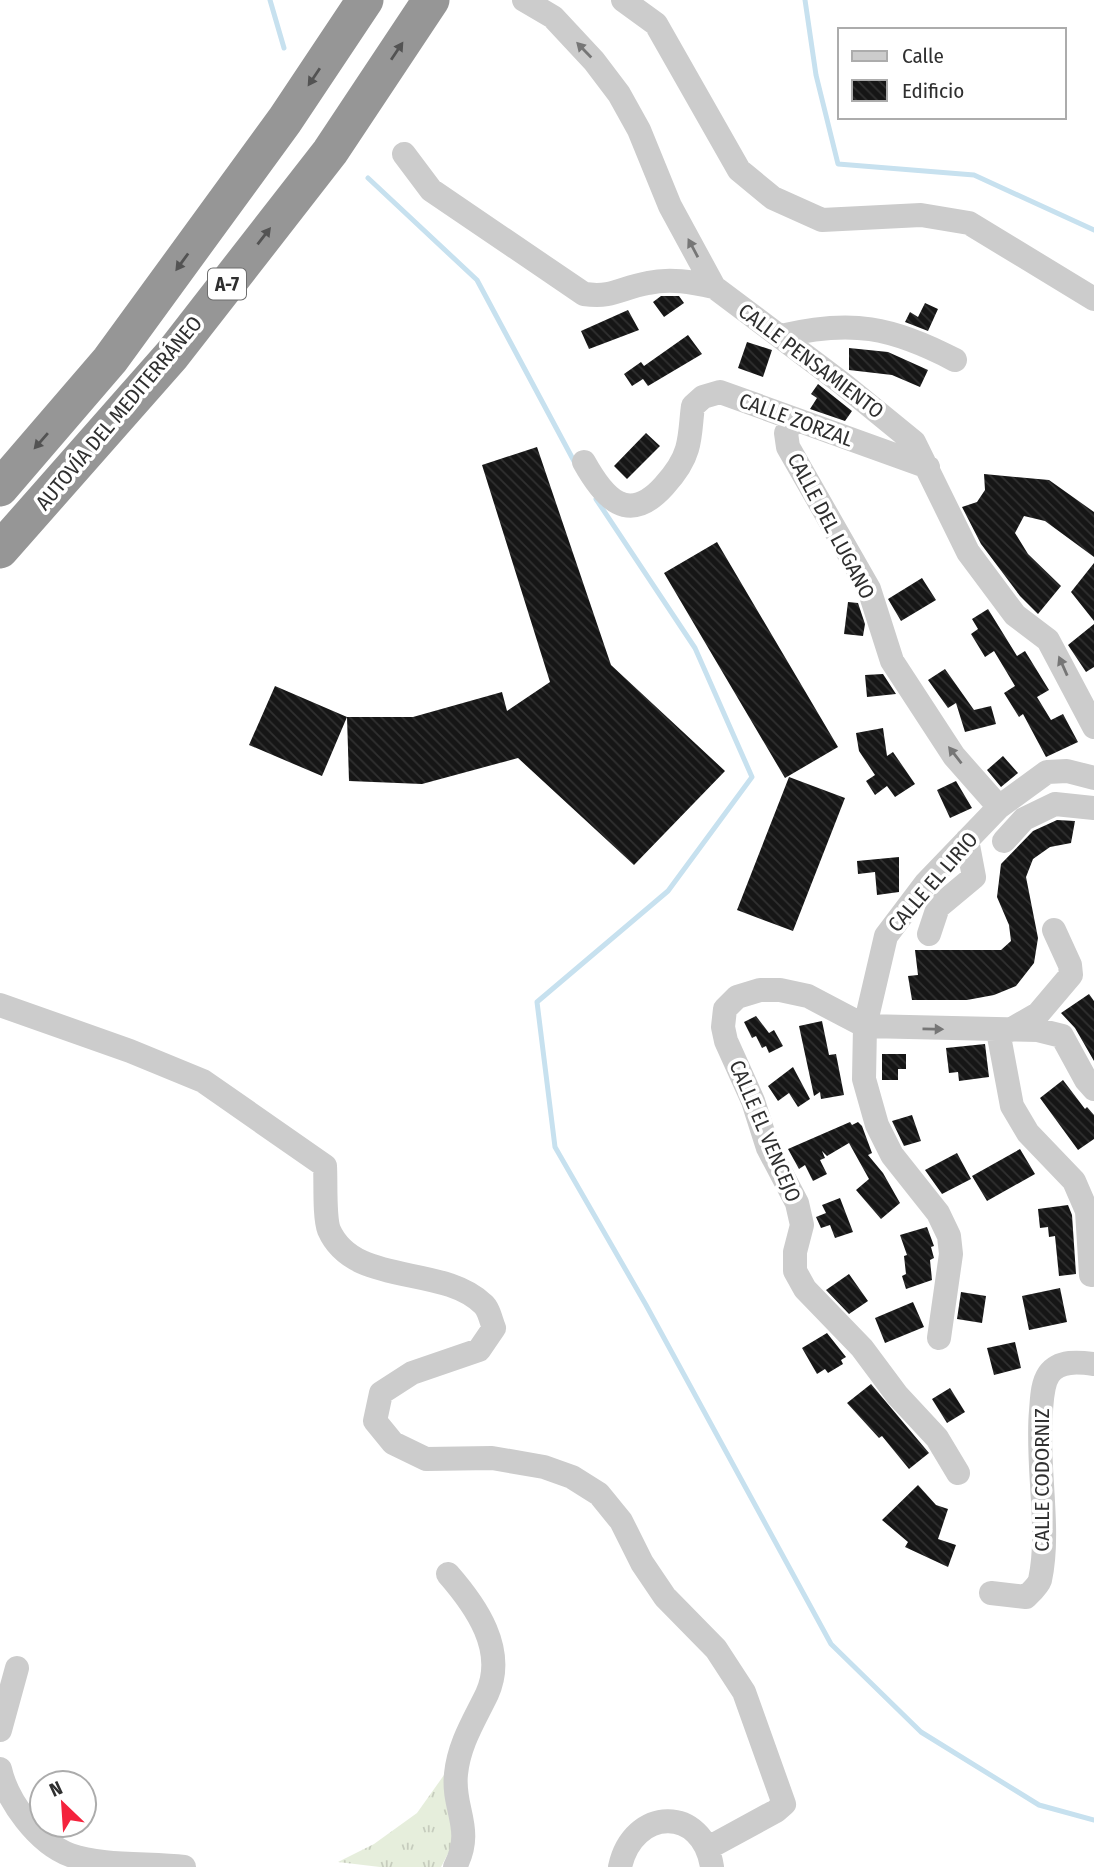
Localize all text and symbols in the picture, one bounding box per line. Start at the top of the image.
legend [838,28,1066,119]
one-way arrow [576,41,592,59]
one-way arrow [390,42,404,60]
text: Calle [902,43,944,69]
one-way arrow [308,68,321,87]
text: Edificio [902,78,964,104]
one-way arrow [257,227,272,245]
one-way arrow [687,239,699,258]
one-way arrow [175,253,189,271]
road number: A-7 [208,268,246,300]
street label: CALLE PENSAMIENTO [733,298,889,424]
street label: AUTOVÍA DEL MEDITERRÁNEO [30,311,208,515]
street label: CALLE ZORZAL [736,387,857,453]
one-way arrow [34,432,49,449]
street label: CALLE DEL LUGANO [782,449,880,603]
one-way arrow [1057,656,1069,676]
one-way arrow [948,746,962,764]
street label: CALLE EL LIRIO [882,827,984,937]
one-way arrow [923,1024,945,1035]
street label: CALLE EL VENCEJO [723,1056,807,1206]
street label: CALLE CODORNIZ [1029,1408,1055,1552]
north arrow [28,1769,98,1839]
text: N [46,1776,66,1802]

